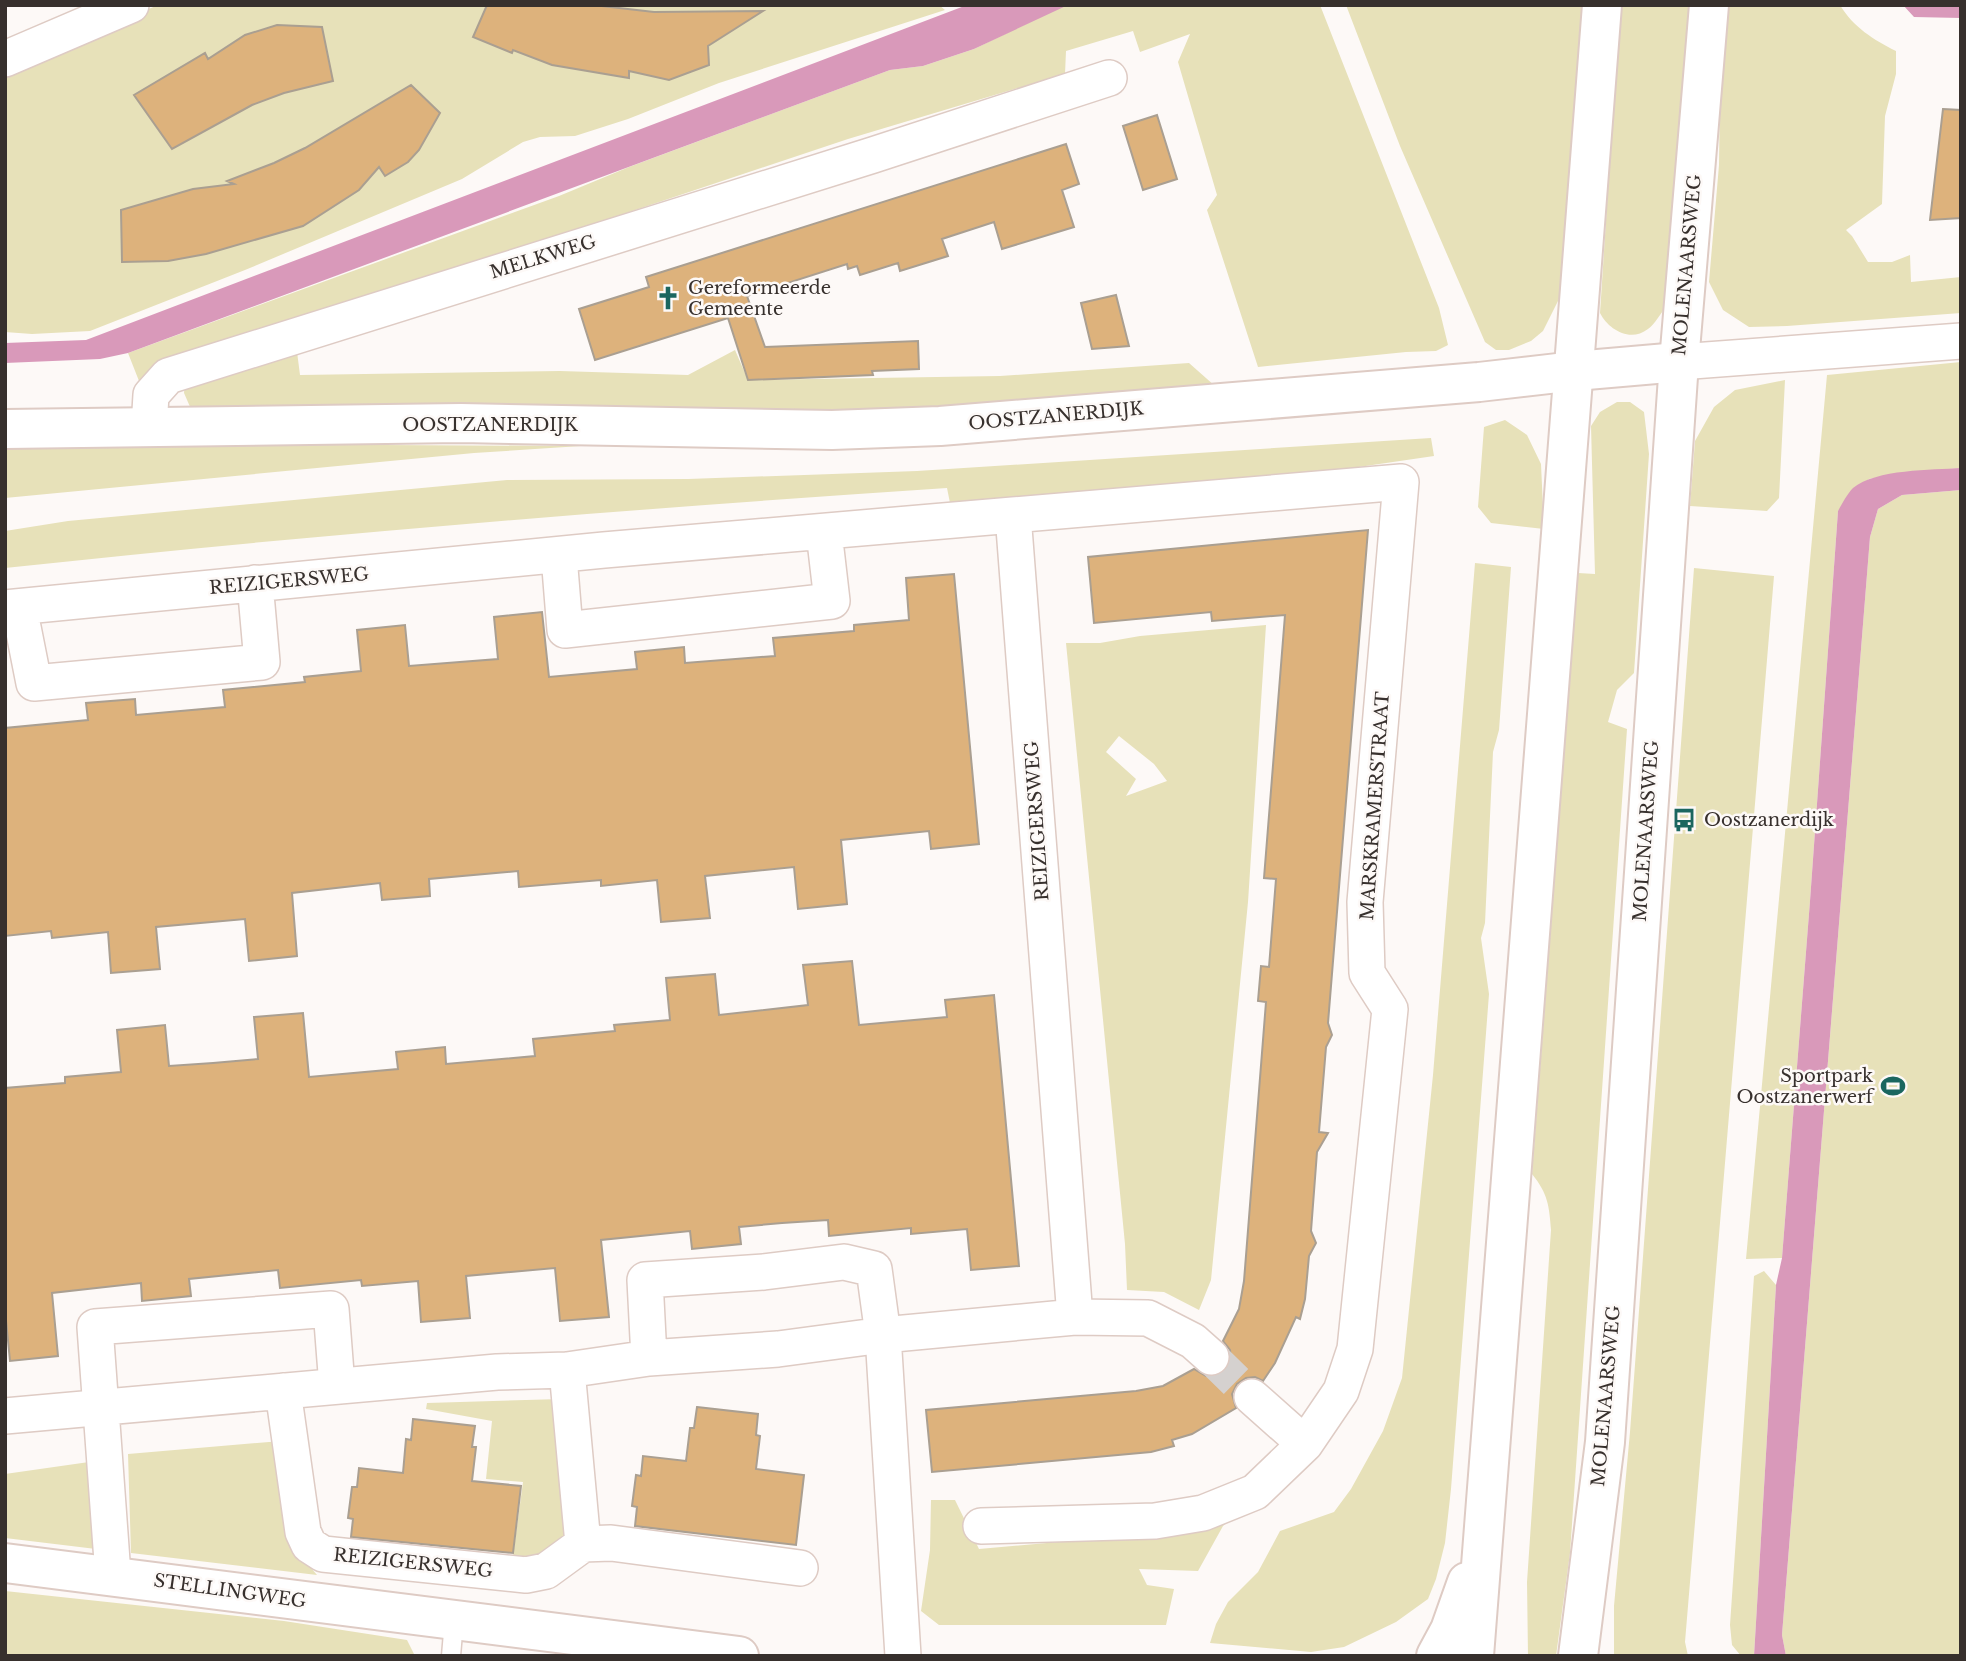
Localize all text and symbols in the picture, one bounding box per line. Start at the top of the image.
street label: MOLENAARSWEG [1668,173,1706,356]
street label: MELKWEG [487,230,599,284]
place label: Gereformeerde Gemeente [688,277,831,320]
church icon: Gereformeerde Gemeente [654,284,682,312]
street label: OOSTZANERDIJK [968,397,1145,435]
street label: OOSTZANERDIJK [402,414,579,436]
street label: REIZIGERSWEG [208,563,370,599]
street label: MARSKRAMERSTRAAT [1356,690,1394,921]
street label: MOLENAARSWEG [1629,739,1663,922]
street label: REIZIGERSWEG [1020,740,1054,902]
bus stop icon: Oostzanerdijk [1670,806,1698,834]
place label: Oostzanerdijk [1704,809,1834,831]
place label: Sportpark Oostzanerwerf [1737,1065,1876,1108]
sports icon: Sportpark Oostzanerwerf [1879,1072,1907,1100]
street label: MOLENAARSWEG [1587,1304,1625,1487]
street label: REIZIGERSWEG [332,1544,494,1582]
street label: STELLINGWEG [152,1569,308,1613]

